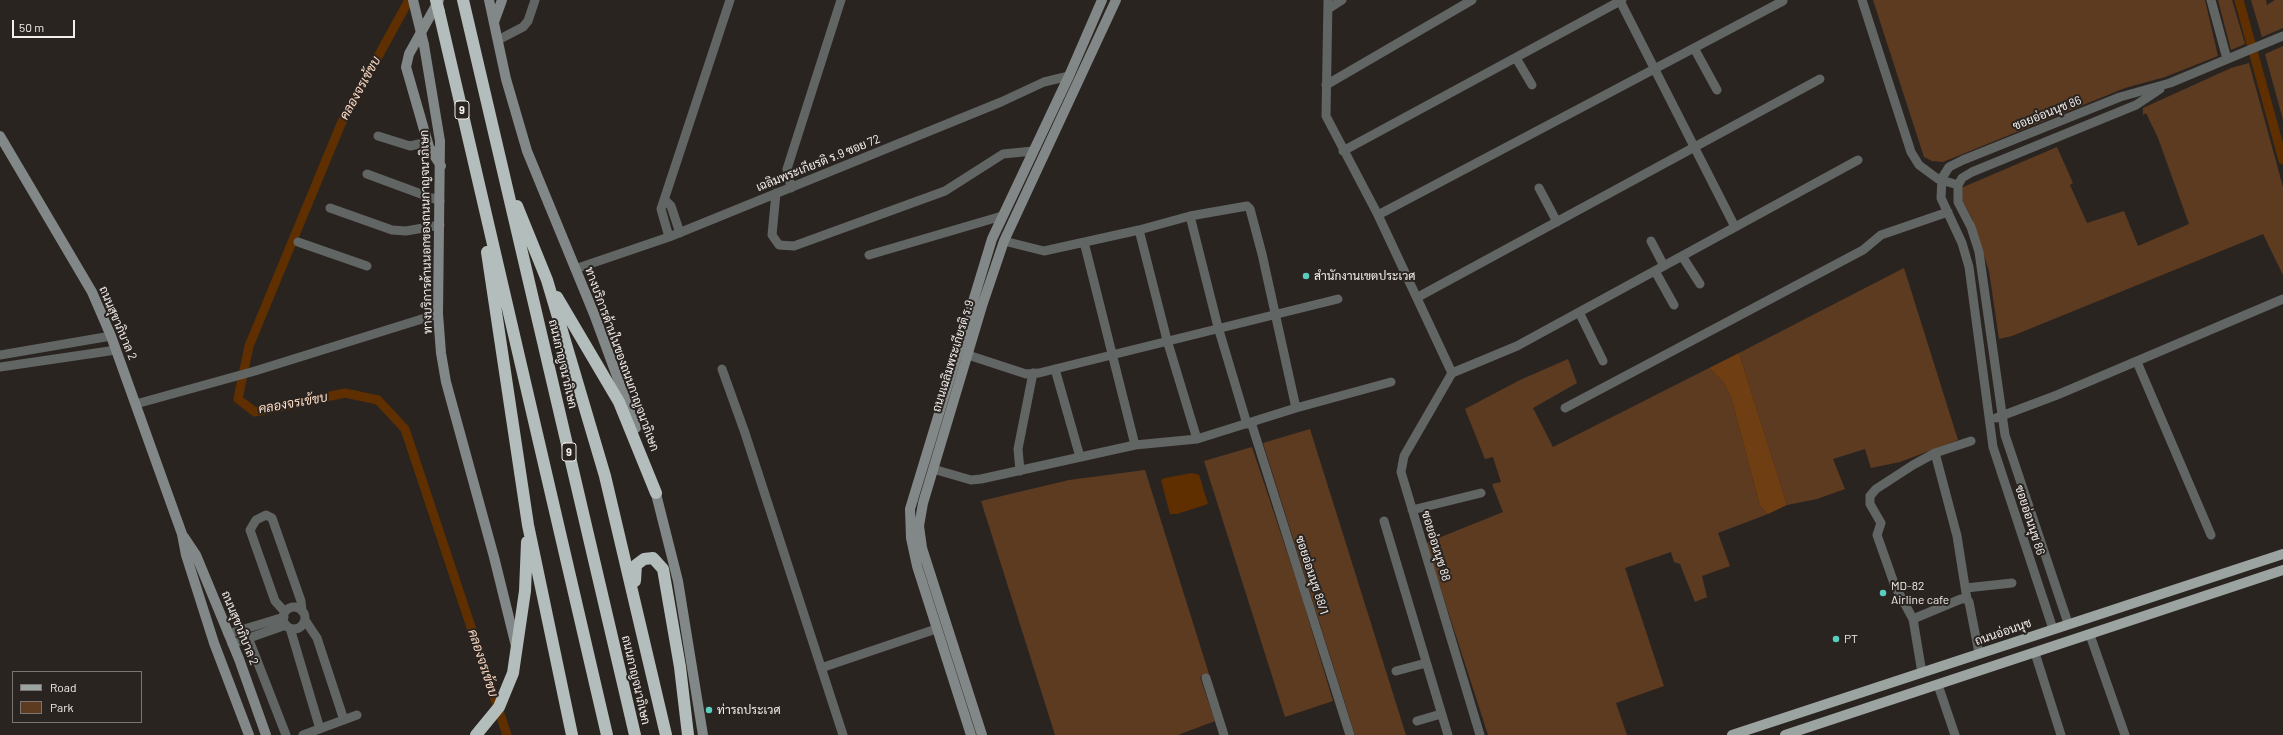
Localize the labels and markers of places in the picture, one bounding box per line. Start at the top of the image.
place label: สำนักงานเขตประเวศ [1314,269,1416,283]
marker: สำนักงานเขตประเวศ [1301,271,1311,281]
place label: MD-82 Airline cafe [1891,579,1949,607]
marker: MD-82 Airline cafe [1878,588,1888,598]
place label: PT [1844,632,1858,646]
marker: PT [1831,634,1841,644]
place label: ท่ารถประเวศ [717,703,781,717]
marker: ท่ารถประเวศ [704,705,714,715]

